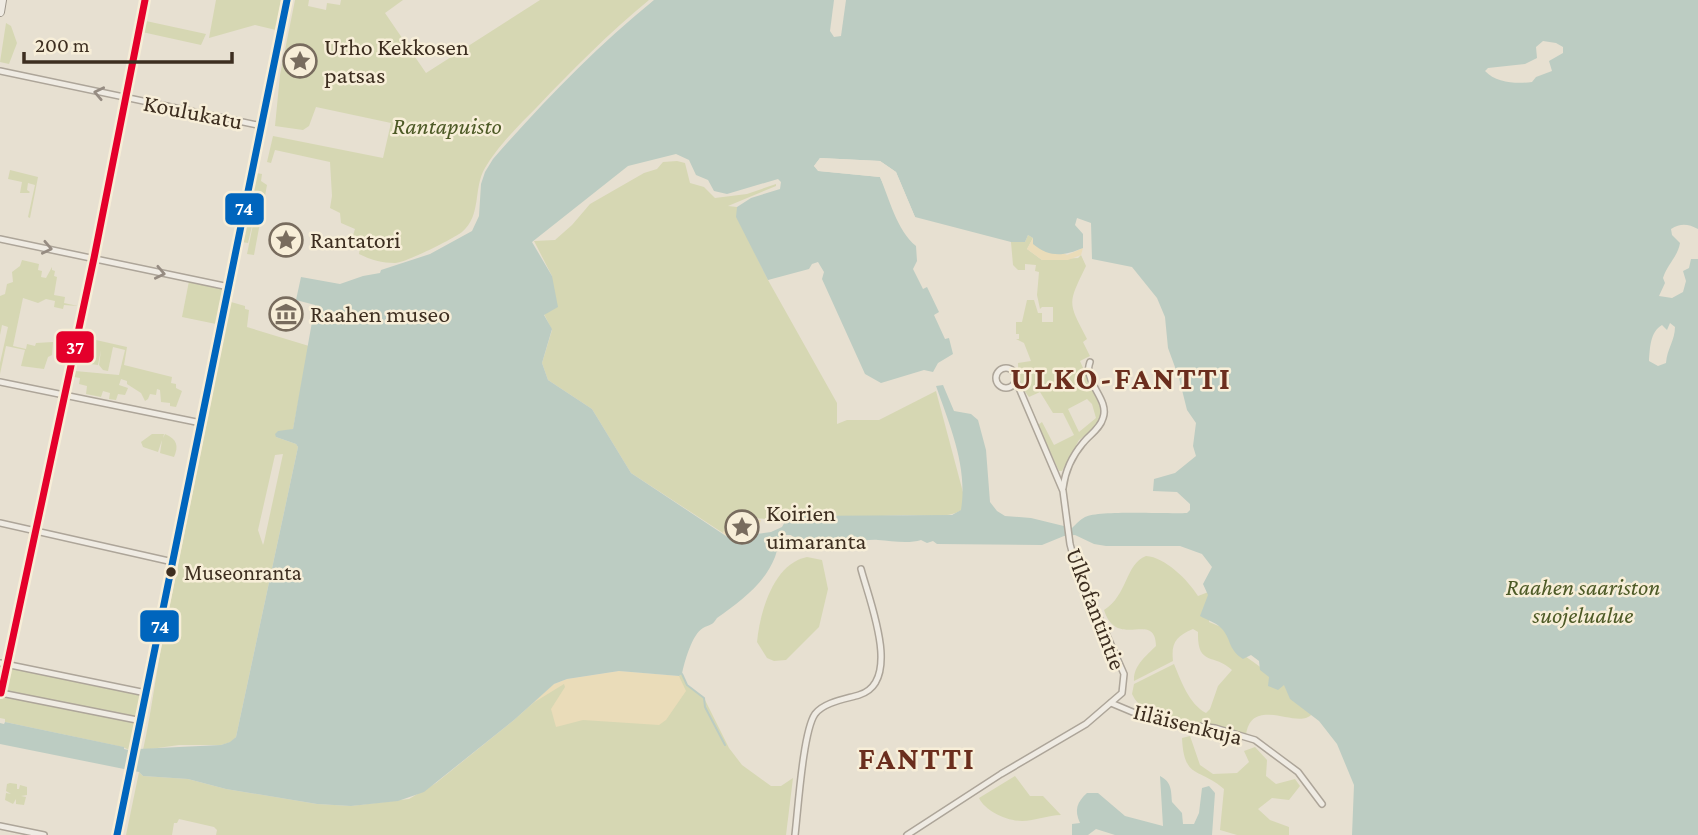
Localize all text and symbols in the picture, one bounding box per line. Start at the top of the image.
scale bar [24,21,233,65]
text: 200 m [35,33,90,57]
place label: Urho Kekkosen patsas [324,33,469,88]
place icon: Urho Kekkosen patsas [281,42,319,80]
one-way arrow [93,86,105,101]
street label: Koulukatu [141,89,245,134]
park label: Rantapuisto [392,112,502,139]
line badge: 74 [224,192,265,226]
text: 74 [235,198,253,219]
place icon: Rantatori [267,221,305,259]
place label: Rantatori [310,226,401,253]
one-way arrow [41,240,53,255]
one-way arrow [154,264,166,279]
museum icon: Raahen museo [267,295,305,333]
place label: Raahen museo [310,300,450,327]
line badge: 37 [55,330,95,364]
text: 37 [66,337,84,358]
district label: ULKO-FANTTI [1010,360,1232,396]
place label: Koirien uimaranta [766,499,866,554]
place icon: Koirien uimaranta [723,508,761,546]
street label: Ulkofantintie [1061,544,1132,673]
place label: Museonranta [184,560,302,585]
marker: Museonranta [164,565,178,579]
park label: Raahen saariston suojelualue [1506,573,1660,629]
line badge: 74 [139,609,180,643]
text: 74 [151,616,169,637]
street label: Iiläisenkuja [1131,697,1245,750]
district label: FANTTI [858,740,976,776]

